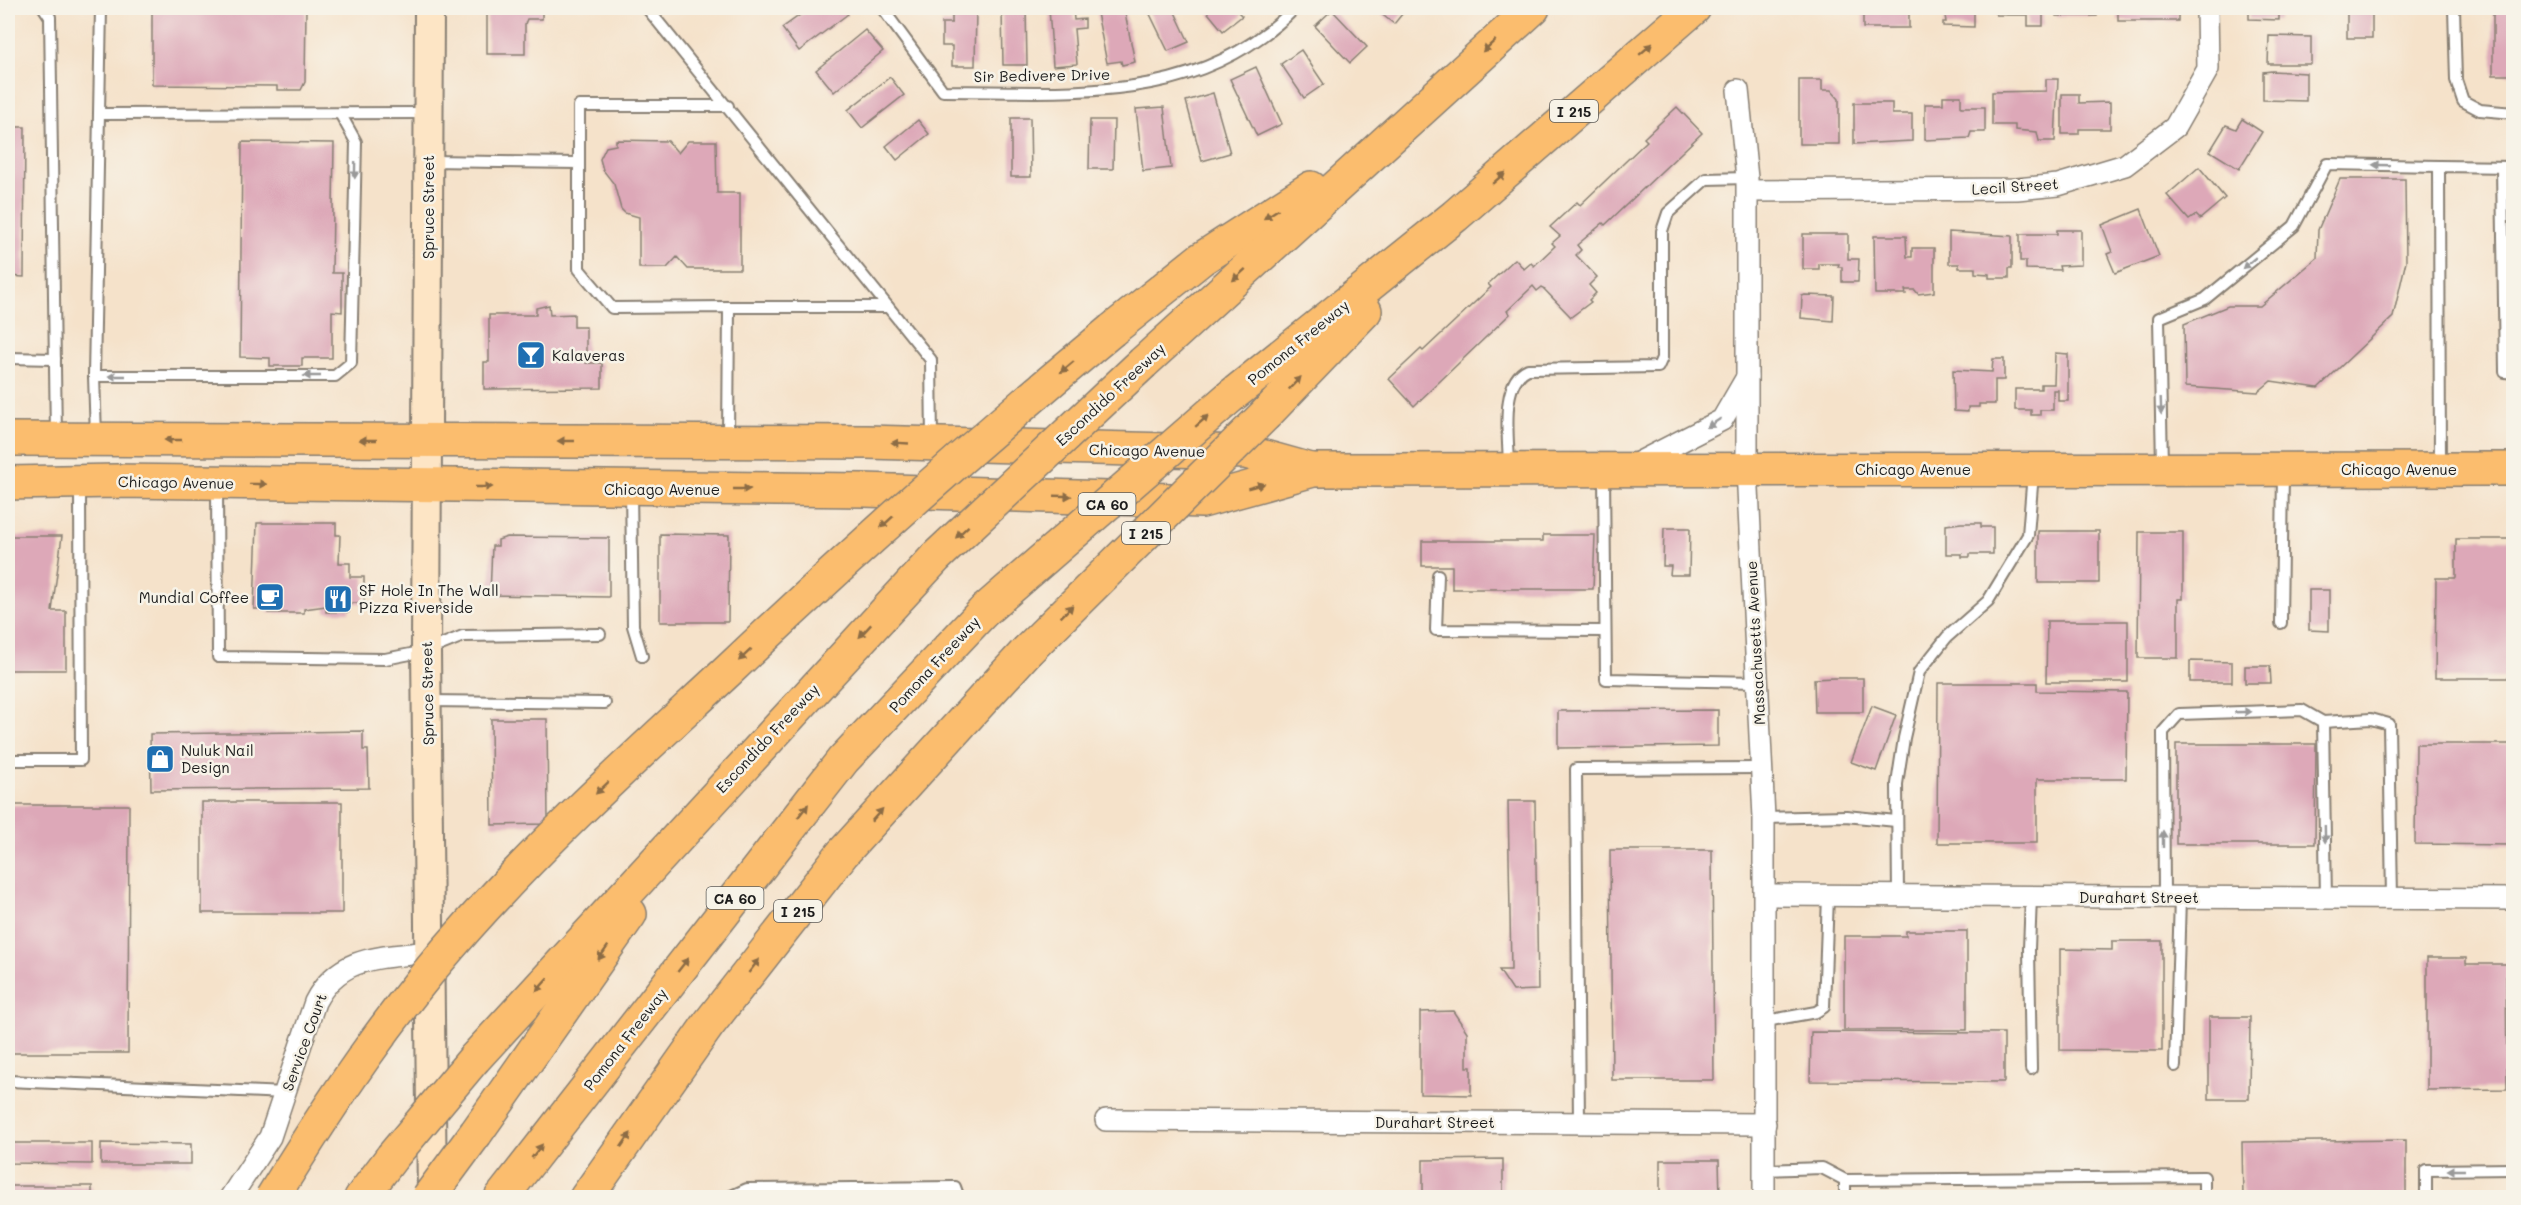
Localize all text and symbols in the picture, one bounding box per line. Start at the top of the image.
one-way arrow [1482,39,1497,52]
one-way arrow [1638,43,1654,56]
street label: Sir Bedivere Drive [974,64,1110,86]
road number: I 215 [1550,100,1598,122]
street label: Spruce Street [418,155,438,259]
one-way arrow [350,160,360,179]
one-way arrow [2371,160,2390,170]
one-way arrow [1491,172,1506,185]
street label: Lecil Street [1971,173,2059,199]
one-way arrow [1263,208,1279,219]
one-way arrow [2241,257,2257,270]
one-way arrow [1232,268,1247,281]
street label: Pomona Freeway [1243,295,1353,389]
street label: Escondido Freeway [1051,338,1169,450]
bar icon: Kalaveras [515,339,547,371]
place label: Kalaveras [552,345,625,365]
one-way arrow [1060,360,1075,373]
one-way arrow [108,371,127,381]
one-way arrow [303,371,322,381]
one-way arrow [1288,377,1302,391]
one-way arrow [2156,397,2165,416]
one-way arrow [1194,415,1209,428]
one-way arrow [1706,418,1723,429]
one-way arrow [163,435,182,445]
one-way arrow [358,435,377,445]
one-way arrow [557,436,576,446]
one-way arrow [891,439,910,448]
street label: Chicago Avenue [1089,439,1205,461]
street label: Chicago Avenue [1855,459,1971,479]
street label: Chicago Avenue [2341,459,2457,479]
street label: Chicago Avenue [118,471,234,493]
one-way arrow [249,479,268,489]
street label: Chicago Avenue [604,479,720,499]
one-way arrow [1247,481,1265,490]
one-way arrow [475,482,494,492]
one-way arrow [733,484,752,494]
one-way arrow [1054,492,1073,501]
road number: CA 60 [1078,493,1136,515]
one-way arrow [880,515,895,528]
road number: I 215 [1122,522,1170,544]
one-way arrow [955,525,969,539]
street label: Massachusetts Avenue [1741,560,1769,726]
place label: SF Hole In The Wall Pizza Riverside [359,580,499,617]
cafe icon: Mundial Coffee [254,581,286,613]
restaurant icon: SF Hole In The Wall Pizza Riverside [322,583,354,615]
place label: Mundial Coffee [139,587,249,607]
one-way arrow [1060,605,1074,619]
street label: Pomona Freeway [884,611,984,716]
one-way arrow [858,624,872,639]
street label: Spruce Street [416,641,438,745]
one-way arrow [737,648,752,662]
street label: Escondido Freeway [711,679,823,797]
one-way arrow [2234,707,2253,717]
place label: Nuluk Nail Design [181,740,254,777]
shop icon: Nuluk Nail Design [144,743,176,775]
one-way arrow [596,781,610,795]
one-way arrow [797,803,810,819]
one-way arrow [870,808,883,823]
one-way arrow [2320,825,2330,844]
one-way arrow [2158,829,2168,848]
road number: CA 60 [706,887,764,909]
street label: Durahart Street [2079,887,2199,907]
road number: I 215 [774,900,822,922]
one-way arrow [597,946,609,961]
one-way arrow [677,957,689,973]
one-way arrow [748,958,761,974]
one-way arrow [535,978,549,992]
street label: Pomona Freeway [579,984,671,1094]
street label: Service Court [277,990,331,1094]
street label: Durahart Street [1375,1112,1495,1132]
one-way arrow [620,1132,632,1148]
one-way arrow [531,1144,543,1160]
one-way arrow [2446,1165,2465,1175]

